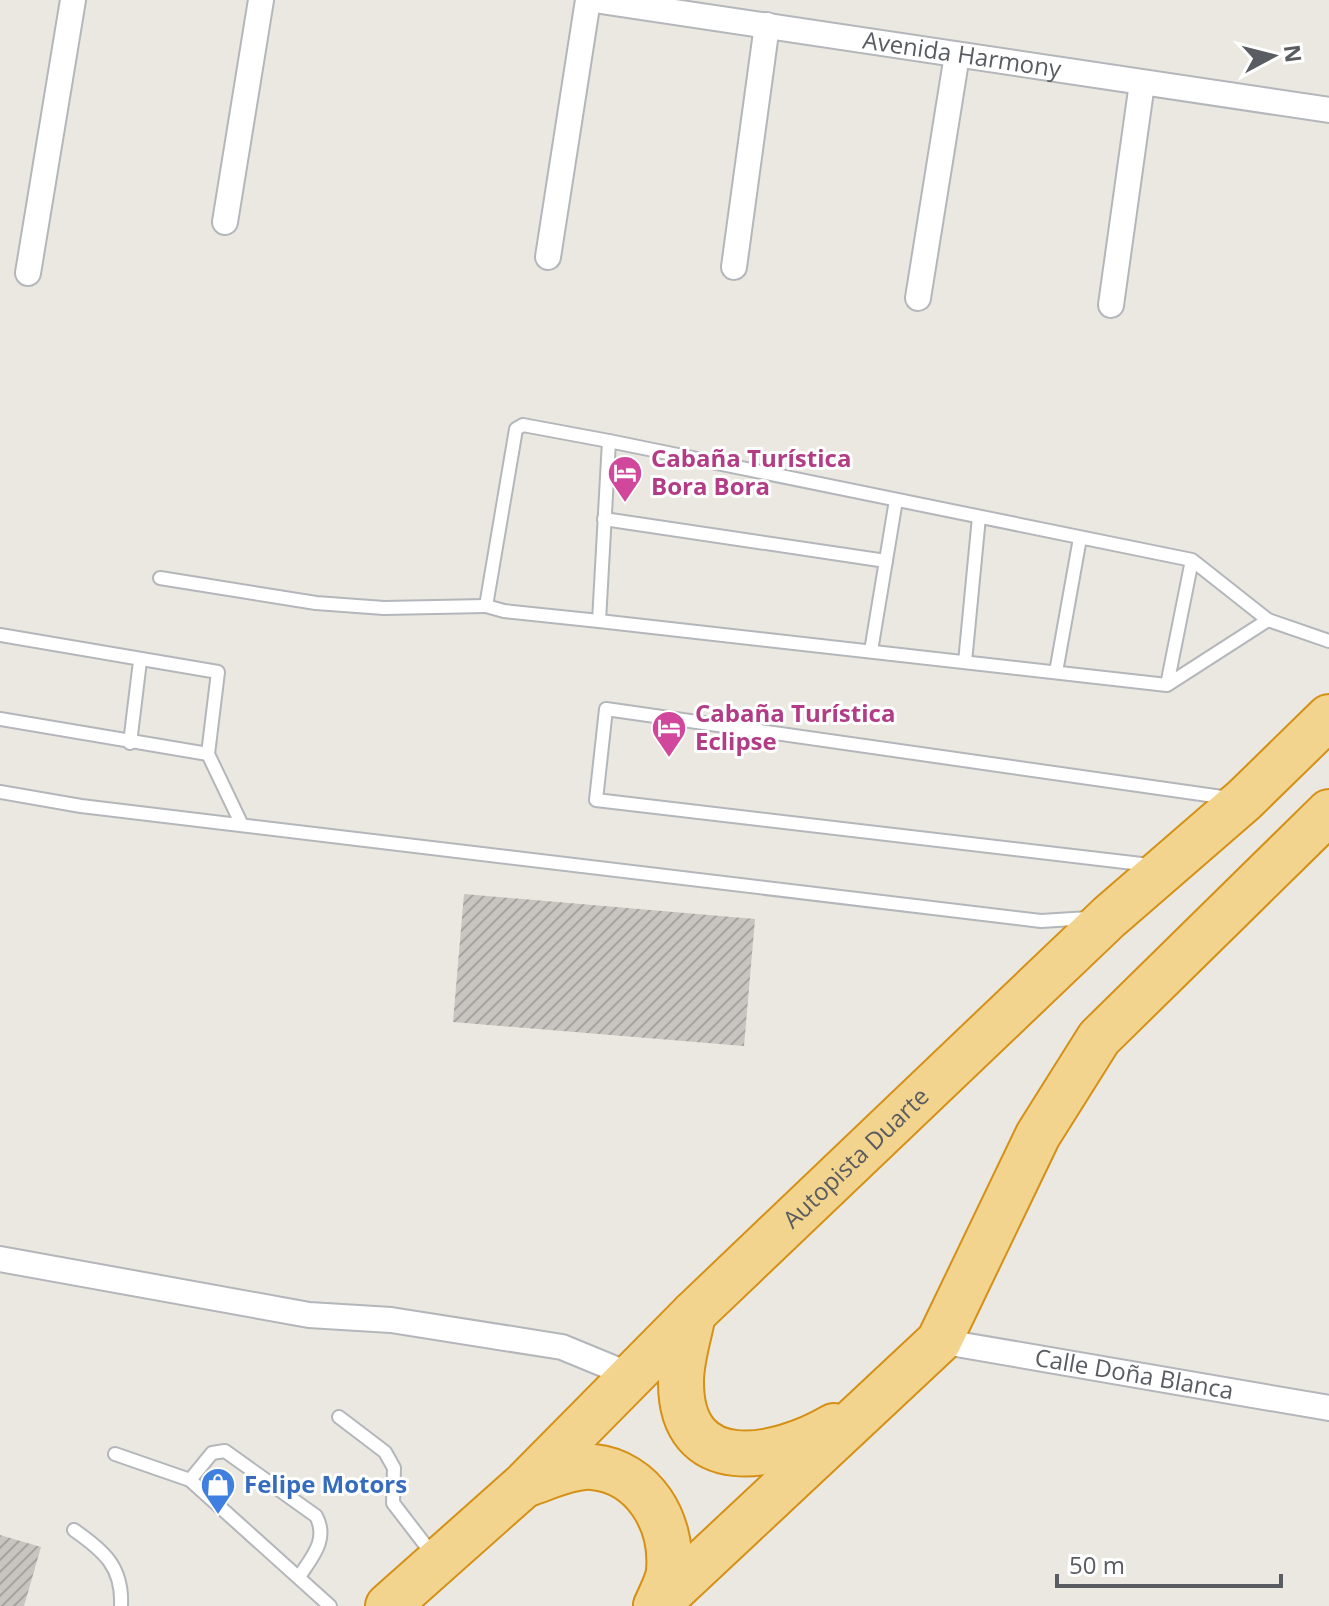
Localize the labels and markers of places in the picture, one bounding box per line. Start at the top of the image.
place label: Cabaña Turística Bora Bora [651,441,851,502]
hotel icon: Cabaña Turística Bora Bora [606,454,644,504]
place label: Cabaña Turística Eclipse [695,696,895,757]
hotel icon: Cabaña Turística Eclipse [650,709,688,759]
shop icon: Felipe Motors [199,1466,237,1516]
place label: Felipe Motors [244,1467,407,1500]

